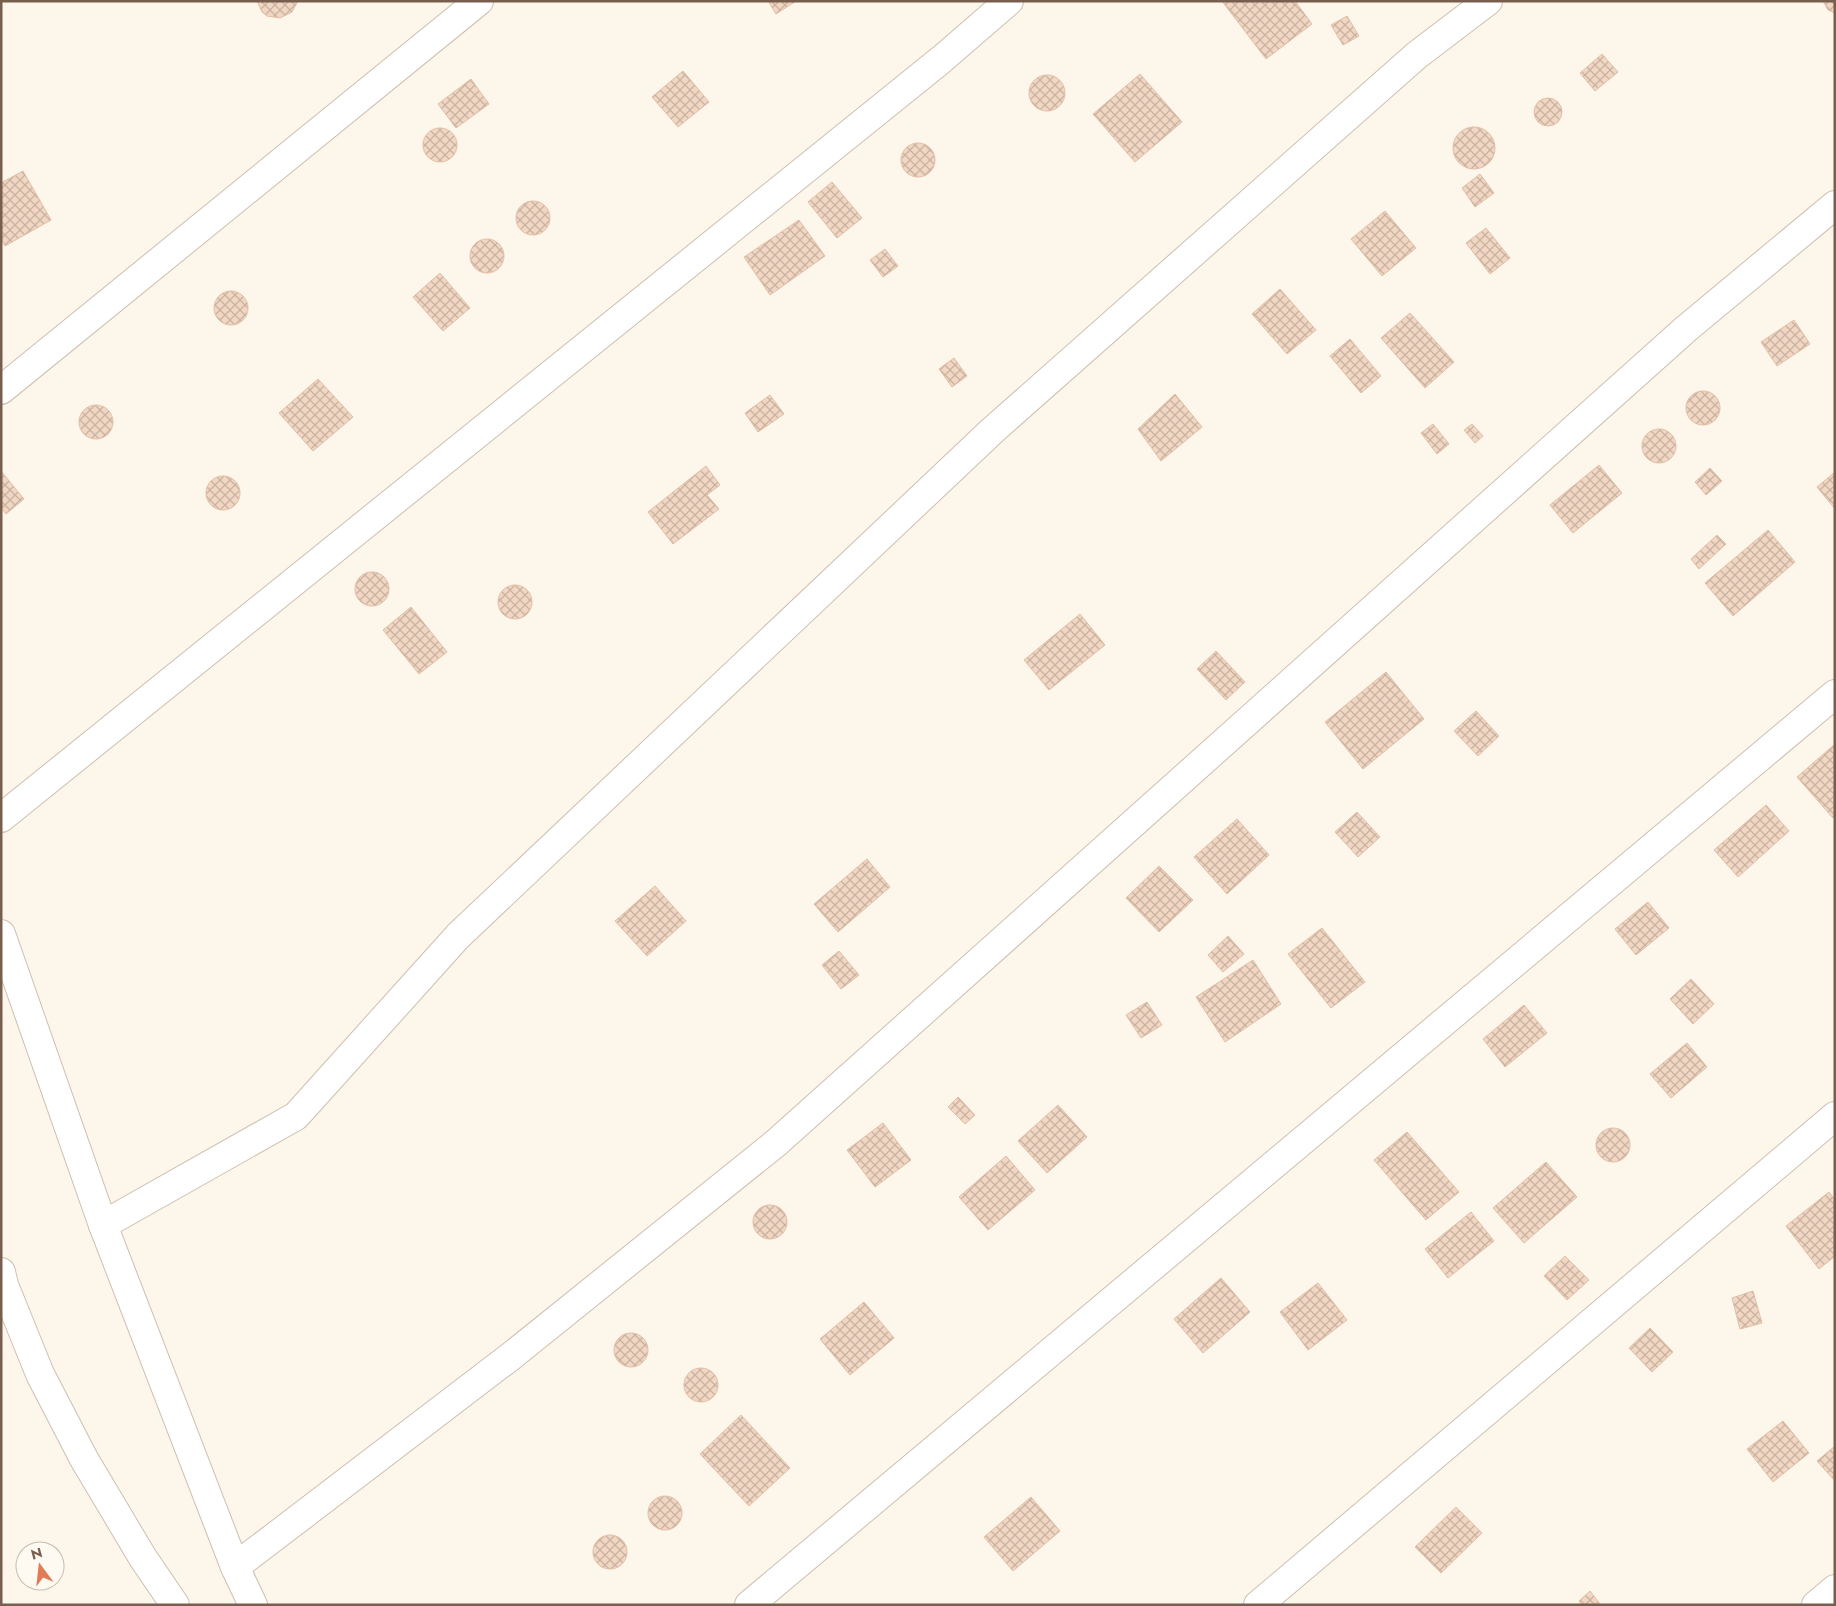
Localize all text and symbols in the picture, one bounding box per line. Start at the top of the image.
north arrow [15,1541,65,1591]
text: N [29,1542,45,1565]

